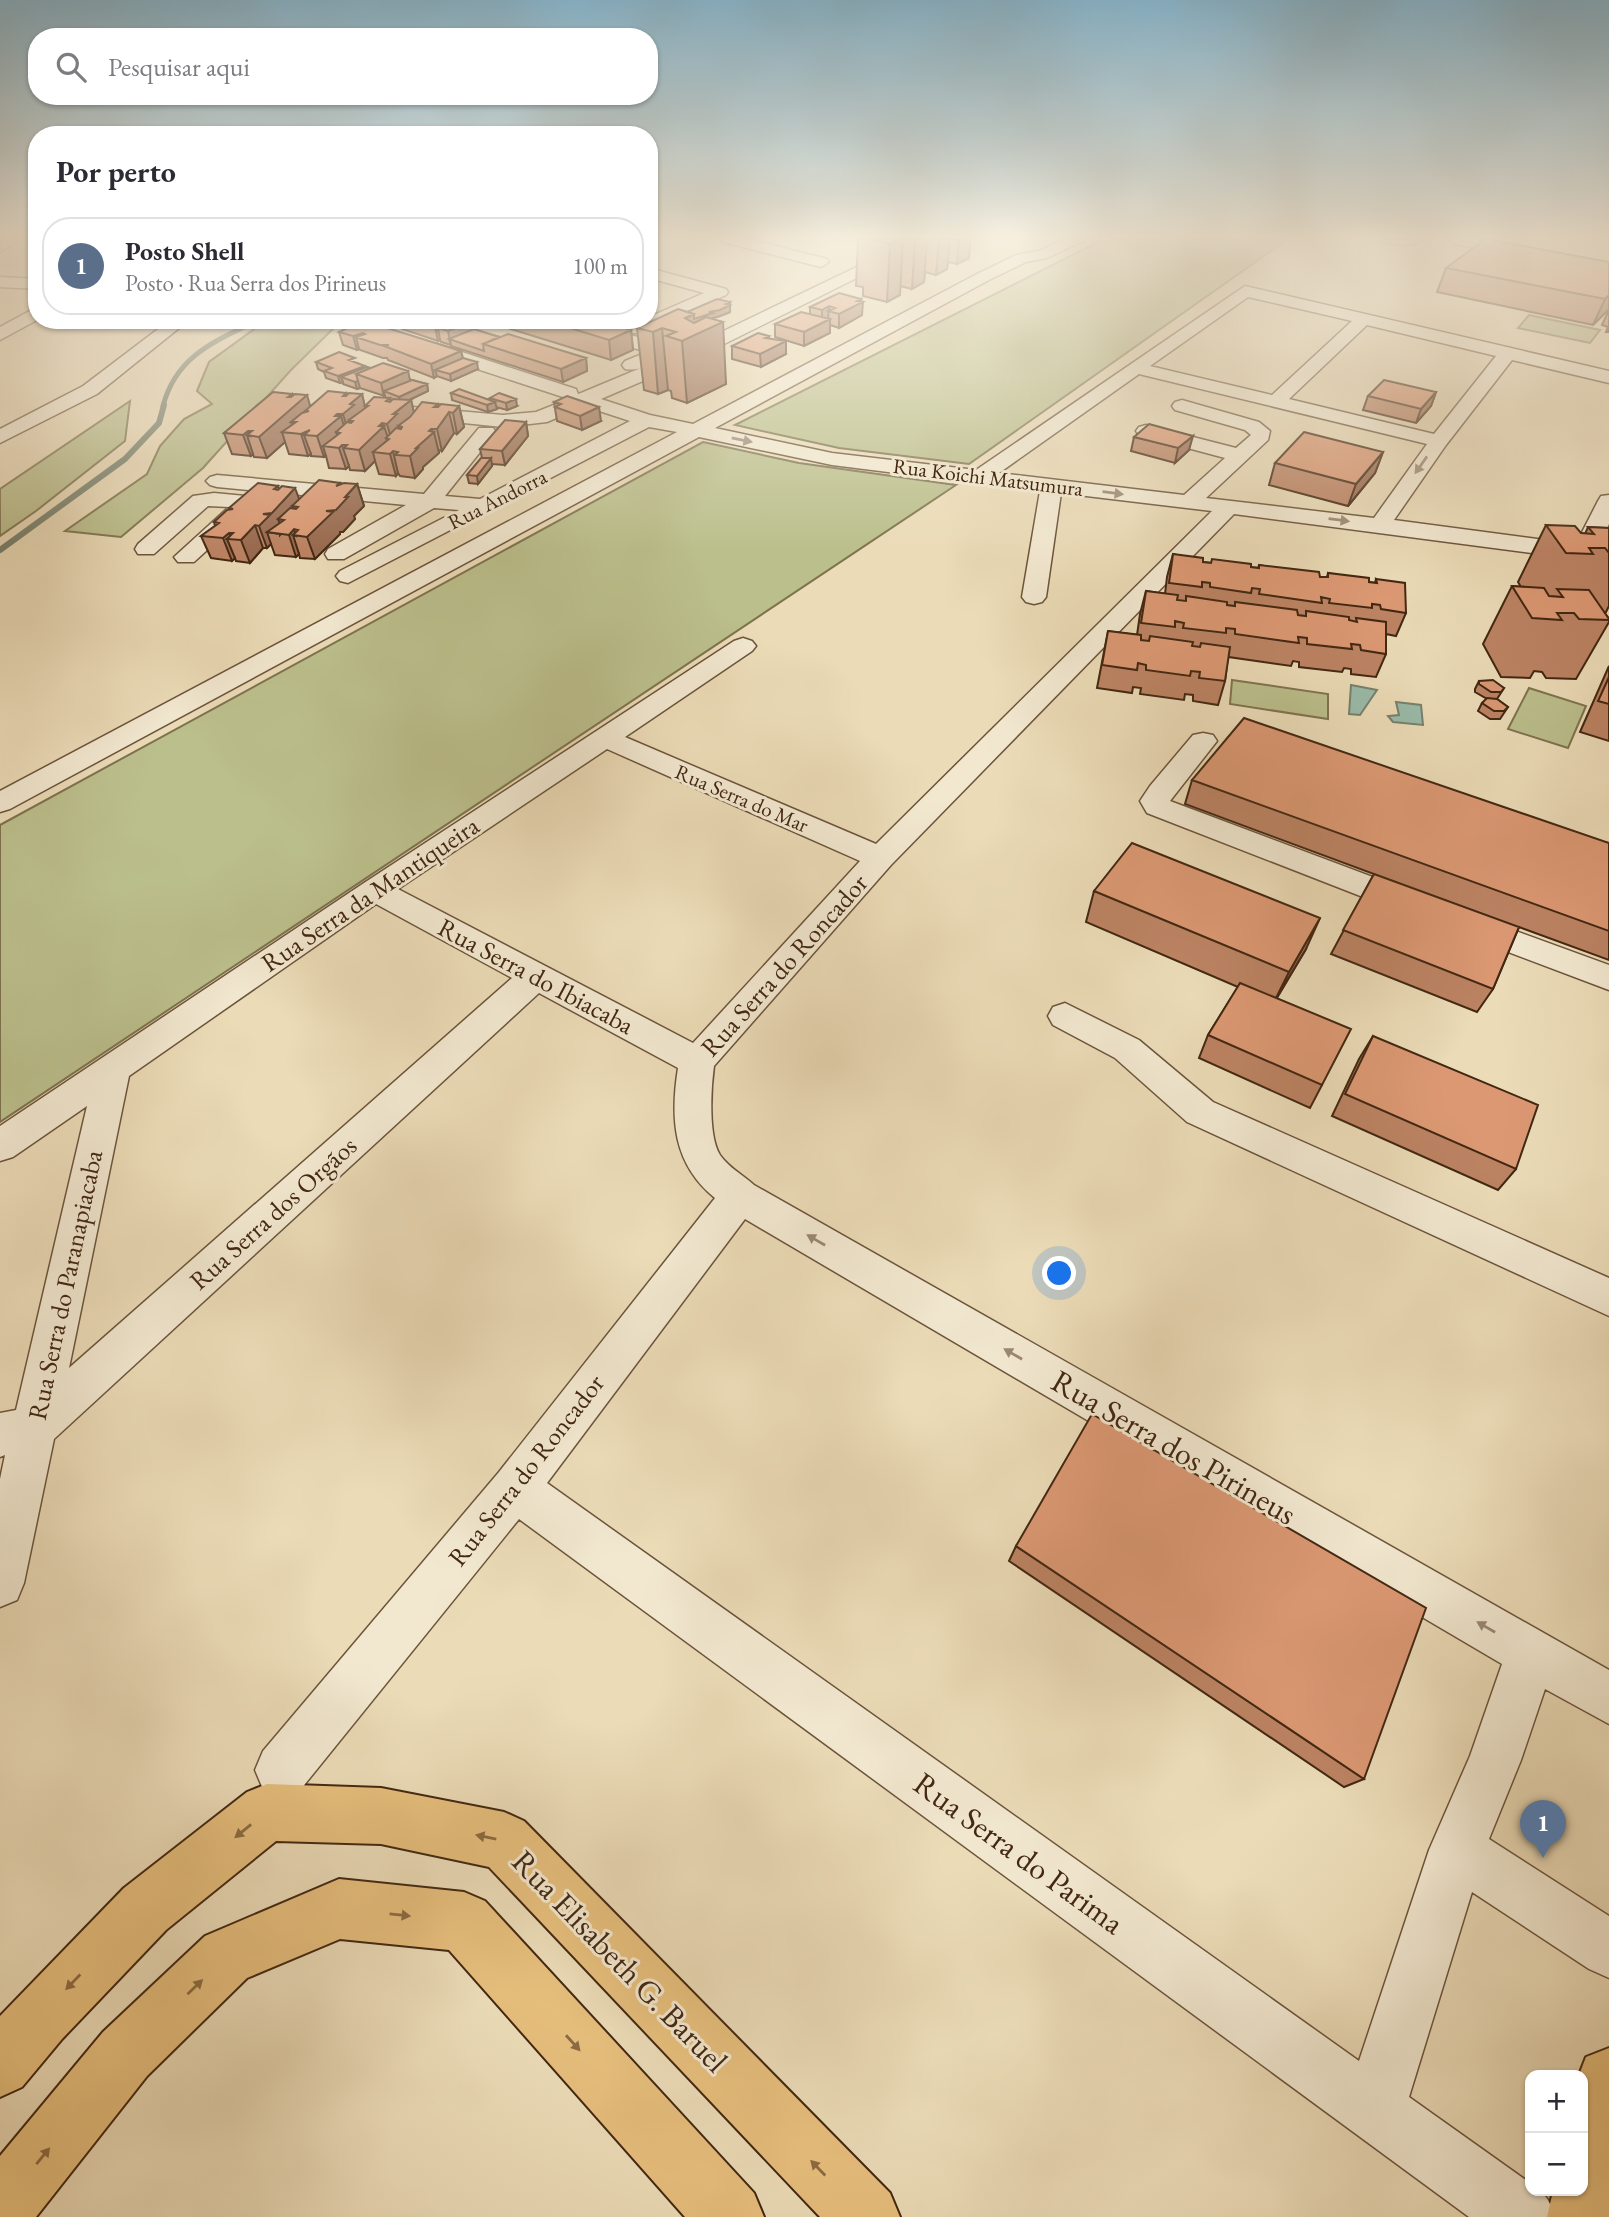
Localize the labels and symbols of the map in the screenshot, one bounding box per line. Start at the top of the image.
one-way arrow [731,434,753,445]
street label: Rua Koichi Matsumura [891,452,1085,502]
one-way arrow [1415,456,1428,475]
street label: Rua Andorra [443,462,552,535]
one-way arrow [1102,487,1124,498]
one-way arrow [1328,515,1350,526]
street label: Rua Serra do Mar [671,758,813,838]
street label: Rua Serra da Mantiqueira [254,808,486,980]
street label: Rua Serra do Roncador [693,866,875,1064]
street label: Rua Serra do Ibiacaba [432,910,640,1042]
street label: Rua Serra dos Orgãos [182,1129,364,1297]
street label: Rua Serra do Paranapiacaba [20,1146,110,1423]
one-way arrow [807,1234,826,1246]
your location [1042,1256,1076,1290]
one-way arrow [1004,1348,1023,1360]
street label: Rua Serra dos Pirineus [1044,1360,1304,1534]
street label: Rua Serra do Roncador [440,1367,612,1573]
one-way arrow [1477,1621,1496,1633]
street label: Rua Serra do Parima [905,1762,1133,1944]
pin: 1 [1520,1800,1566,1858]
one-way arrow [234,1823,251,1838]
one-way arrow [475,1831,497,1842]
street label: Rua Elisabeth G. Baruel [503,1841,737,2081]
one-way arrow [389,1910,411,1921]
one-way arrow [65,1974,82,1991]
one-way arrow [186,1979,203,1996]
one-way arrow [565,2034,581,2052]
one-way arrow [35,2148,50,2165]
one-way arrow [811,2160,827,2177]

